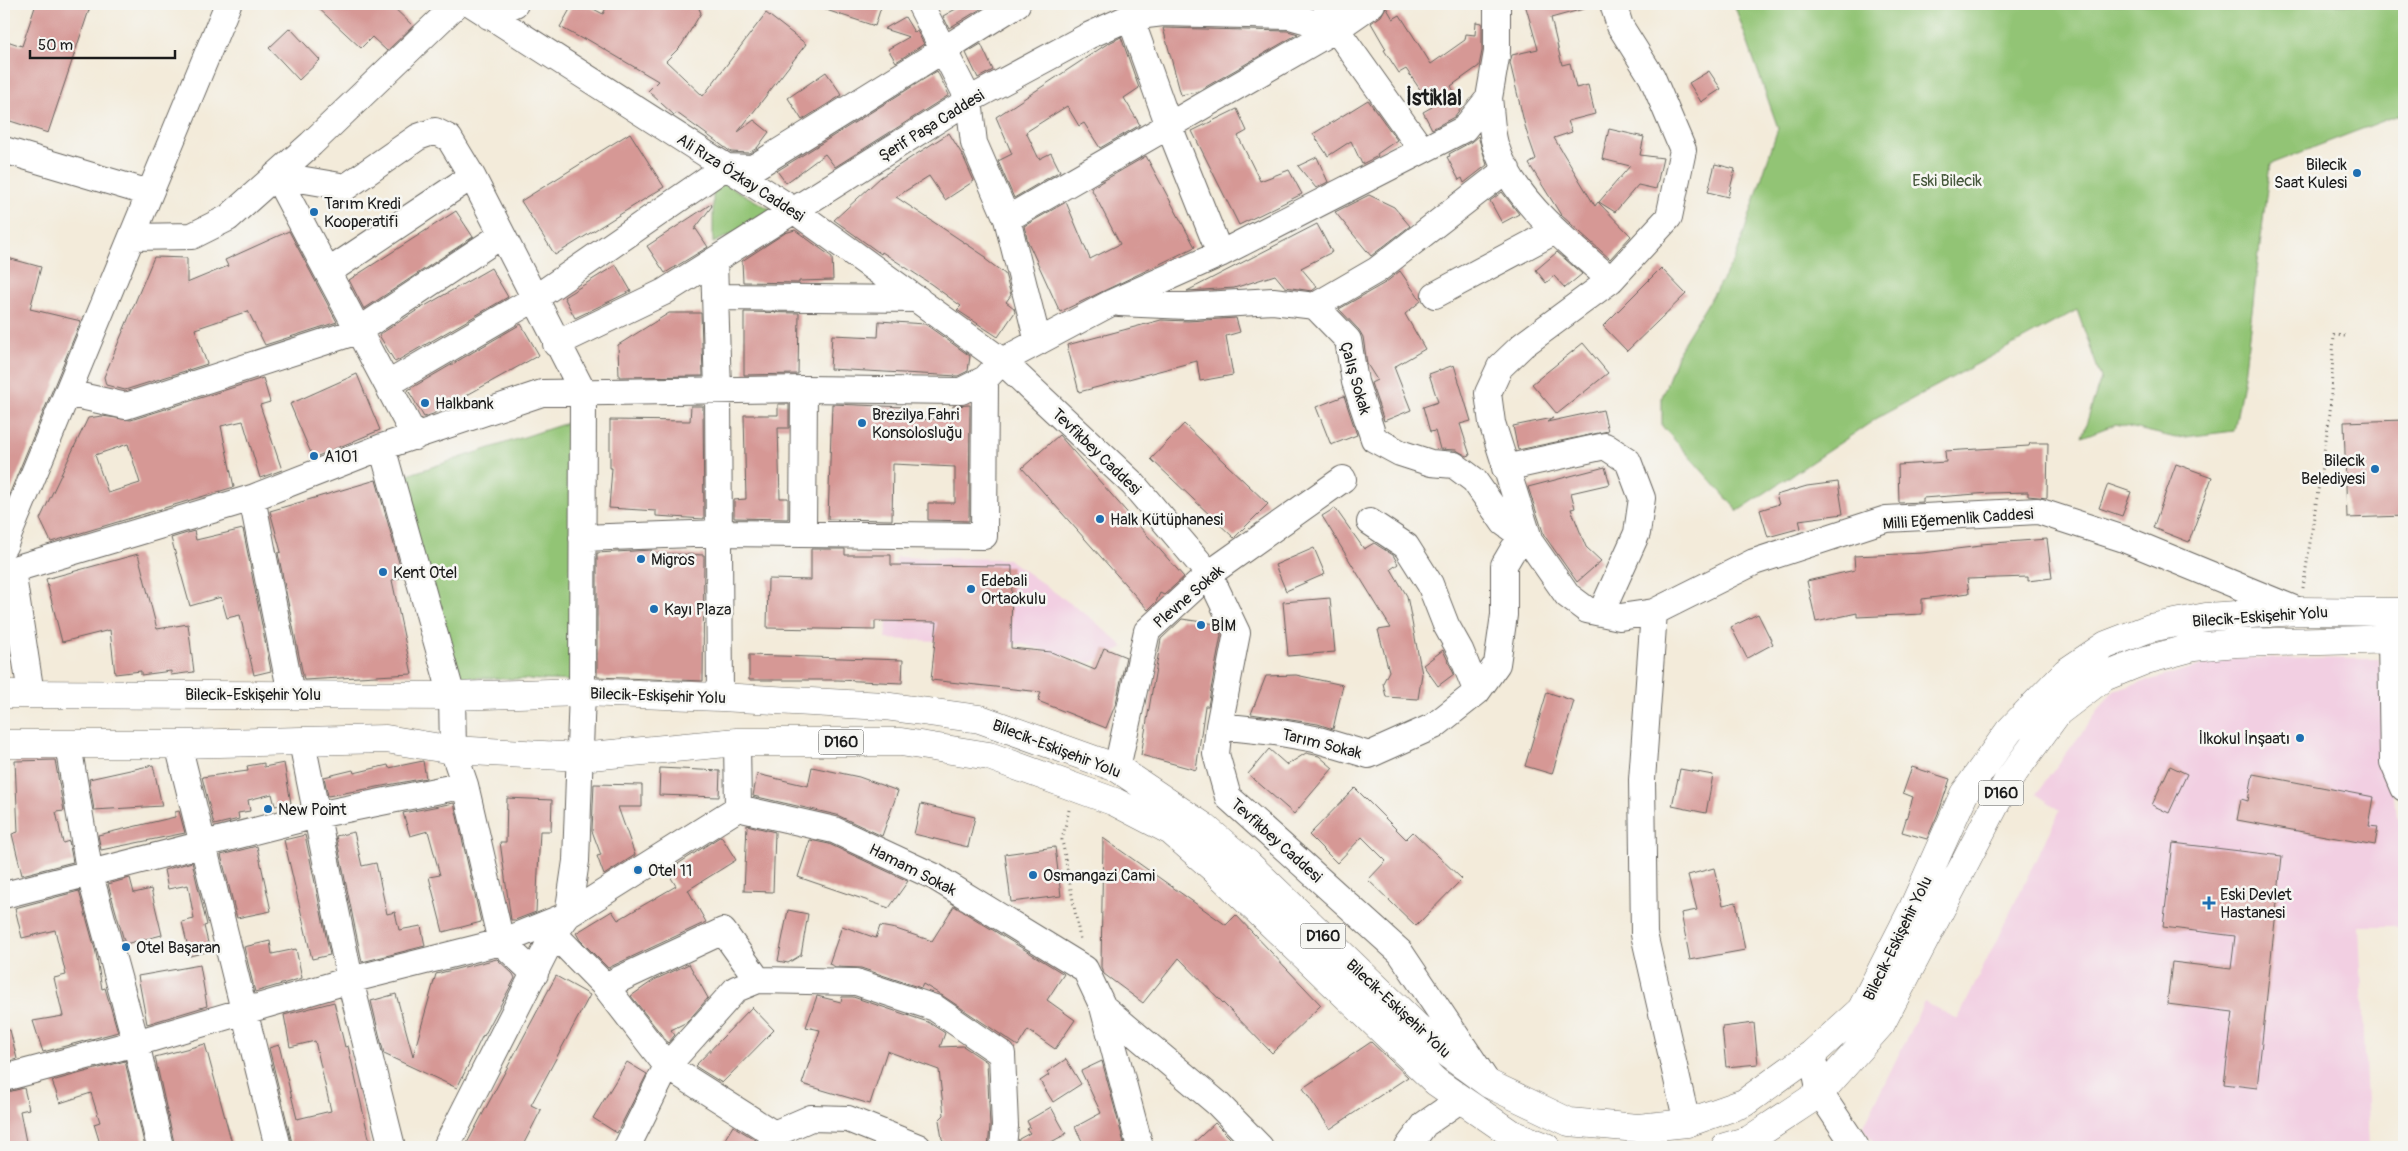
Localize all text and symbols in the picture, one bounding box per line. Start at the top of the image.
scale bar [30,28,175,60]
text: 50 m [38,36,73,55]
street label: Şerif Paşa Caddesi [875,85,988,166]
district label: İstiklal [1406,85,1462,112]
street label: Ali Rıza Özkay Caddesi [673,129,808,227]
place label: Bilecik Saat Kulesi [2274,155,2347,193]
marker: Bilecik Saat Kulesi [2351,167,2363,179]
park label: Eski Bilecik [1912,171,1982,191]
place label: Tarım Kredi Kooperatifi [324,194,401,232]
marker: Tarım Kredi Kooperatifi [308,206,320,218]
street label: Çalış Sokak [1335,340,1375,417]
place label: Halkbank [435,394,494,414]
marker: Halkbank [419,397,431,409]
street label: Tevfikbey Caddesi [1048,404,1145,499]
place label: Brezilya Fahri Konsolosluğu [872,405,962,443]
marker: Brezilya Fahri Konsolosluğu [856,417,868,429]
place label: A101 [324,447,358,467]
marker: A101 [308,450,320,462]
place label: Bilecik Belediyesi [2301,451,2365,489]
marker: Bilecik Belediyesi [2369,463,2381,475]
street label: Milli Eğemenlik Caddesi [1882,504,2034,534]
place label: Halk Kütüphanesi [1110,510,1223,530]
marker: Halk Kütüphanesi [1094,513,1106,525]
place label: Migros [651,550,695,570]
marker: Migros [635,553,647,565]
street label: Plevne Sokak [1149,561,1228,633]
place label: Kent Otel [393,563,457,583]
marker: Kent Otel [377,566,389,578]
place label: Edebali Ortaokulu [981,571,1046,609]
marker: Edebali Ortaokulu [965,583,977,595]
place label: Kayı Plaza [664,600,732,620]
street label: Bilecik-Eskişehir Yolu [2191,602,2329,632]
marker: Kayı Plaza [648,603,660,615]
place label: BİM [1211,616,1236,636]
marker: BİM [1195,619,1207,631]
street label: Bilecik-Eskişehir Yolu [590,684,726,708]
street label: Bilecik-Eskişehir Yolu [185,685,321,705]
street label: Bilecik-Eskişehir Yolu [990,715,1124,783]
street label: Tarım Sokak [1280,724,1364,764]
place label: İlkokul İnşaatı [2199,729,2290,749]
road number: D160 [818,730,864,754]
marker: İlkokul İnşaatı [2294,732,2306,744]
road number: D160 [1978,780,2024,806]
street label: Tevfikbey Caddesi [1226,794,1326,887]
place label: New Point [278,800,347,820]
marker: New Point [262,803,274,815]
street label: Hamam Sokak [865,839,960,901]
place label: Otel 11 [648,861,692,881]
marker: Otel 11 [632,864,644,876]
place label: Osmangazi Cami [1043,866,1155,886]
marker: Osmangazi Cami [1027,869,1039,881]
street label: Bilecik-Eskişehir Yolu [1859,873,1937,1004]
place label: Eski Devlet Hastanesi [2220,885,2292,923]
marker: Eski Devlet Hastanesi [2202,896,2216,910]
road number: D160 [1300,924,1346,948]
place label: Otel Başaran [136,938,221,958]
marker: Otel Başaran [120,941,132,953]
street label: Bilecik-Eskişehir Yolu [1342,955,1455,1062]

